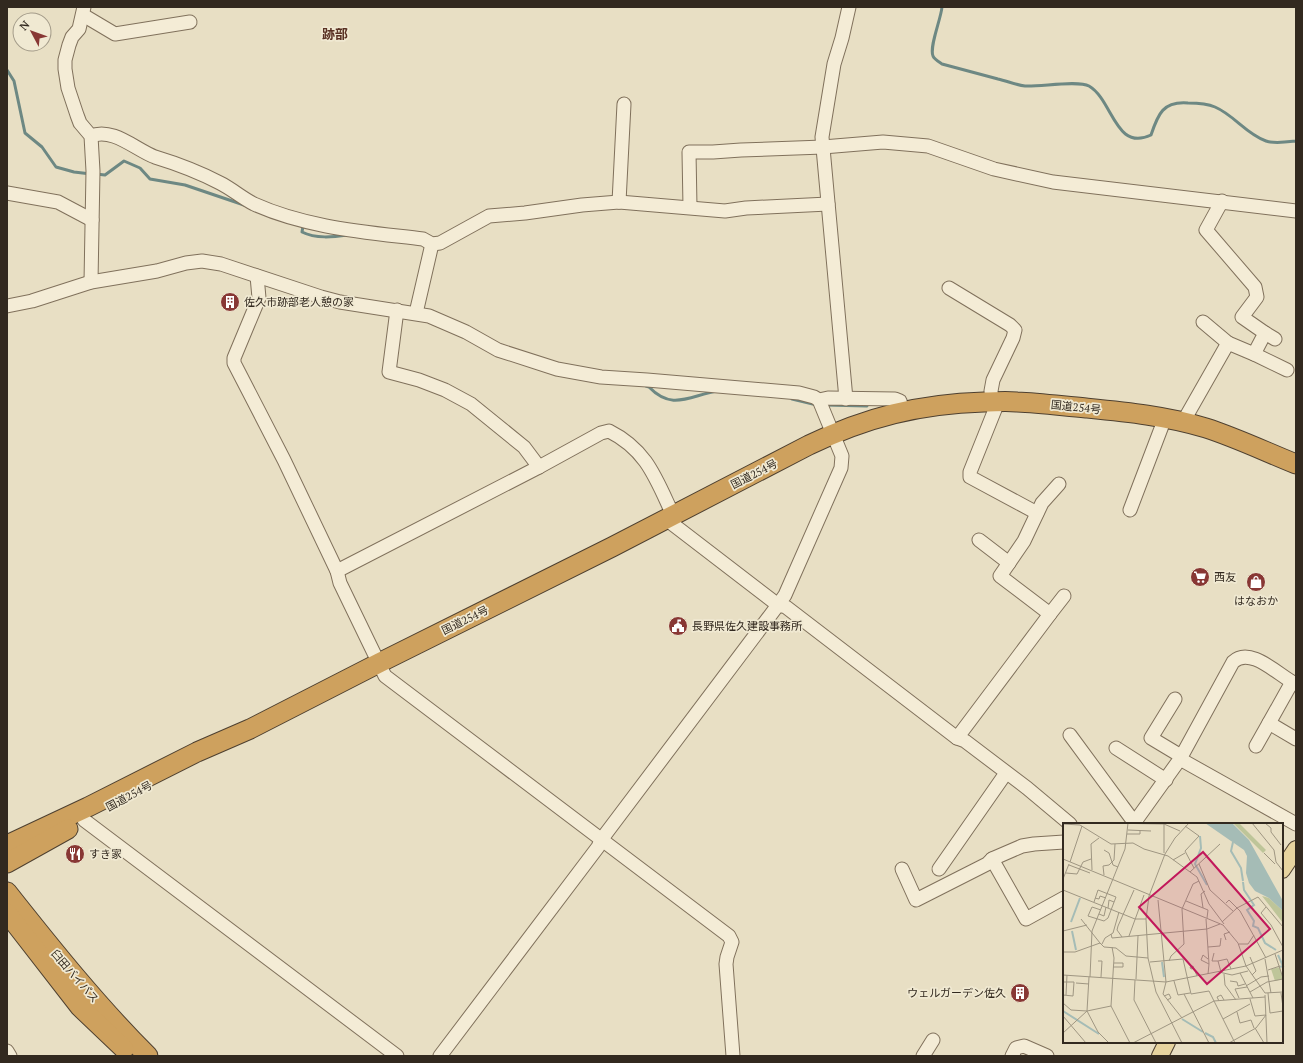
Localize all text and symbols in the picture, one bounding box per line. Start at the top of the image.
north arrow [12,12,52,52]
text: N [16,17,33,33]
district label: 跡部 [322,25,348,43]
building icon: 佐久市跡部老人憩の家 [219,291,241,313]
place label: 佐久市跡部老人憩の家 [244,295,354,309]
street label: 国道254号 [1050,397,1102,417]
street label: 国道254号 [728,456,780,492]
supermarket icon: 西友 [1189,566,1211,588]
place label: 西友 [1214,570,1236,584]
shop icon: はなおか [1245,571,1267,593]
place label: はなおか [1234,594,1278,608]
street label: 国道254号 [439,603,491,637]
public building icon: 長野県佐久建設事務所 [667,615,689,637]
place label: 長野県佐久建設事務所 [692,619,803,633]
street label: 国道254号 [103,778,155,814]
inset map [1063,823,1283,1043]
restaurant icon: すき家 [64,843,86,865]
place label: すき家 [89,847,122,861]
street label: 臼田バイパス [48,947,102,1005]
building icon: ウェルガーデン佐久 [1009,982,1031,1004]
place label: ウェルガーデン佐久 [907,986,1006,1000]

